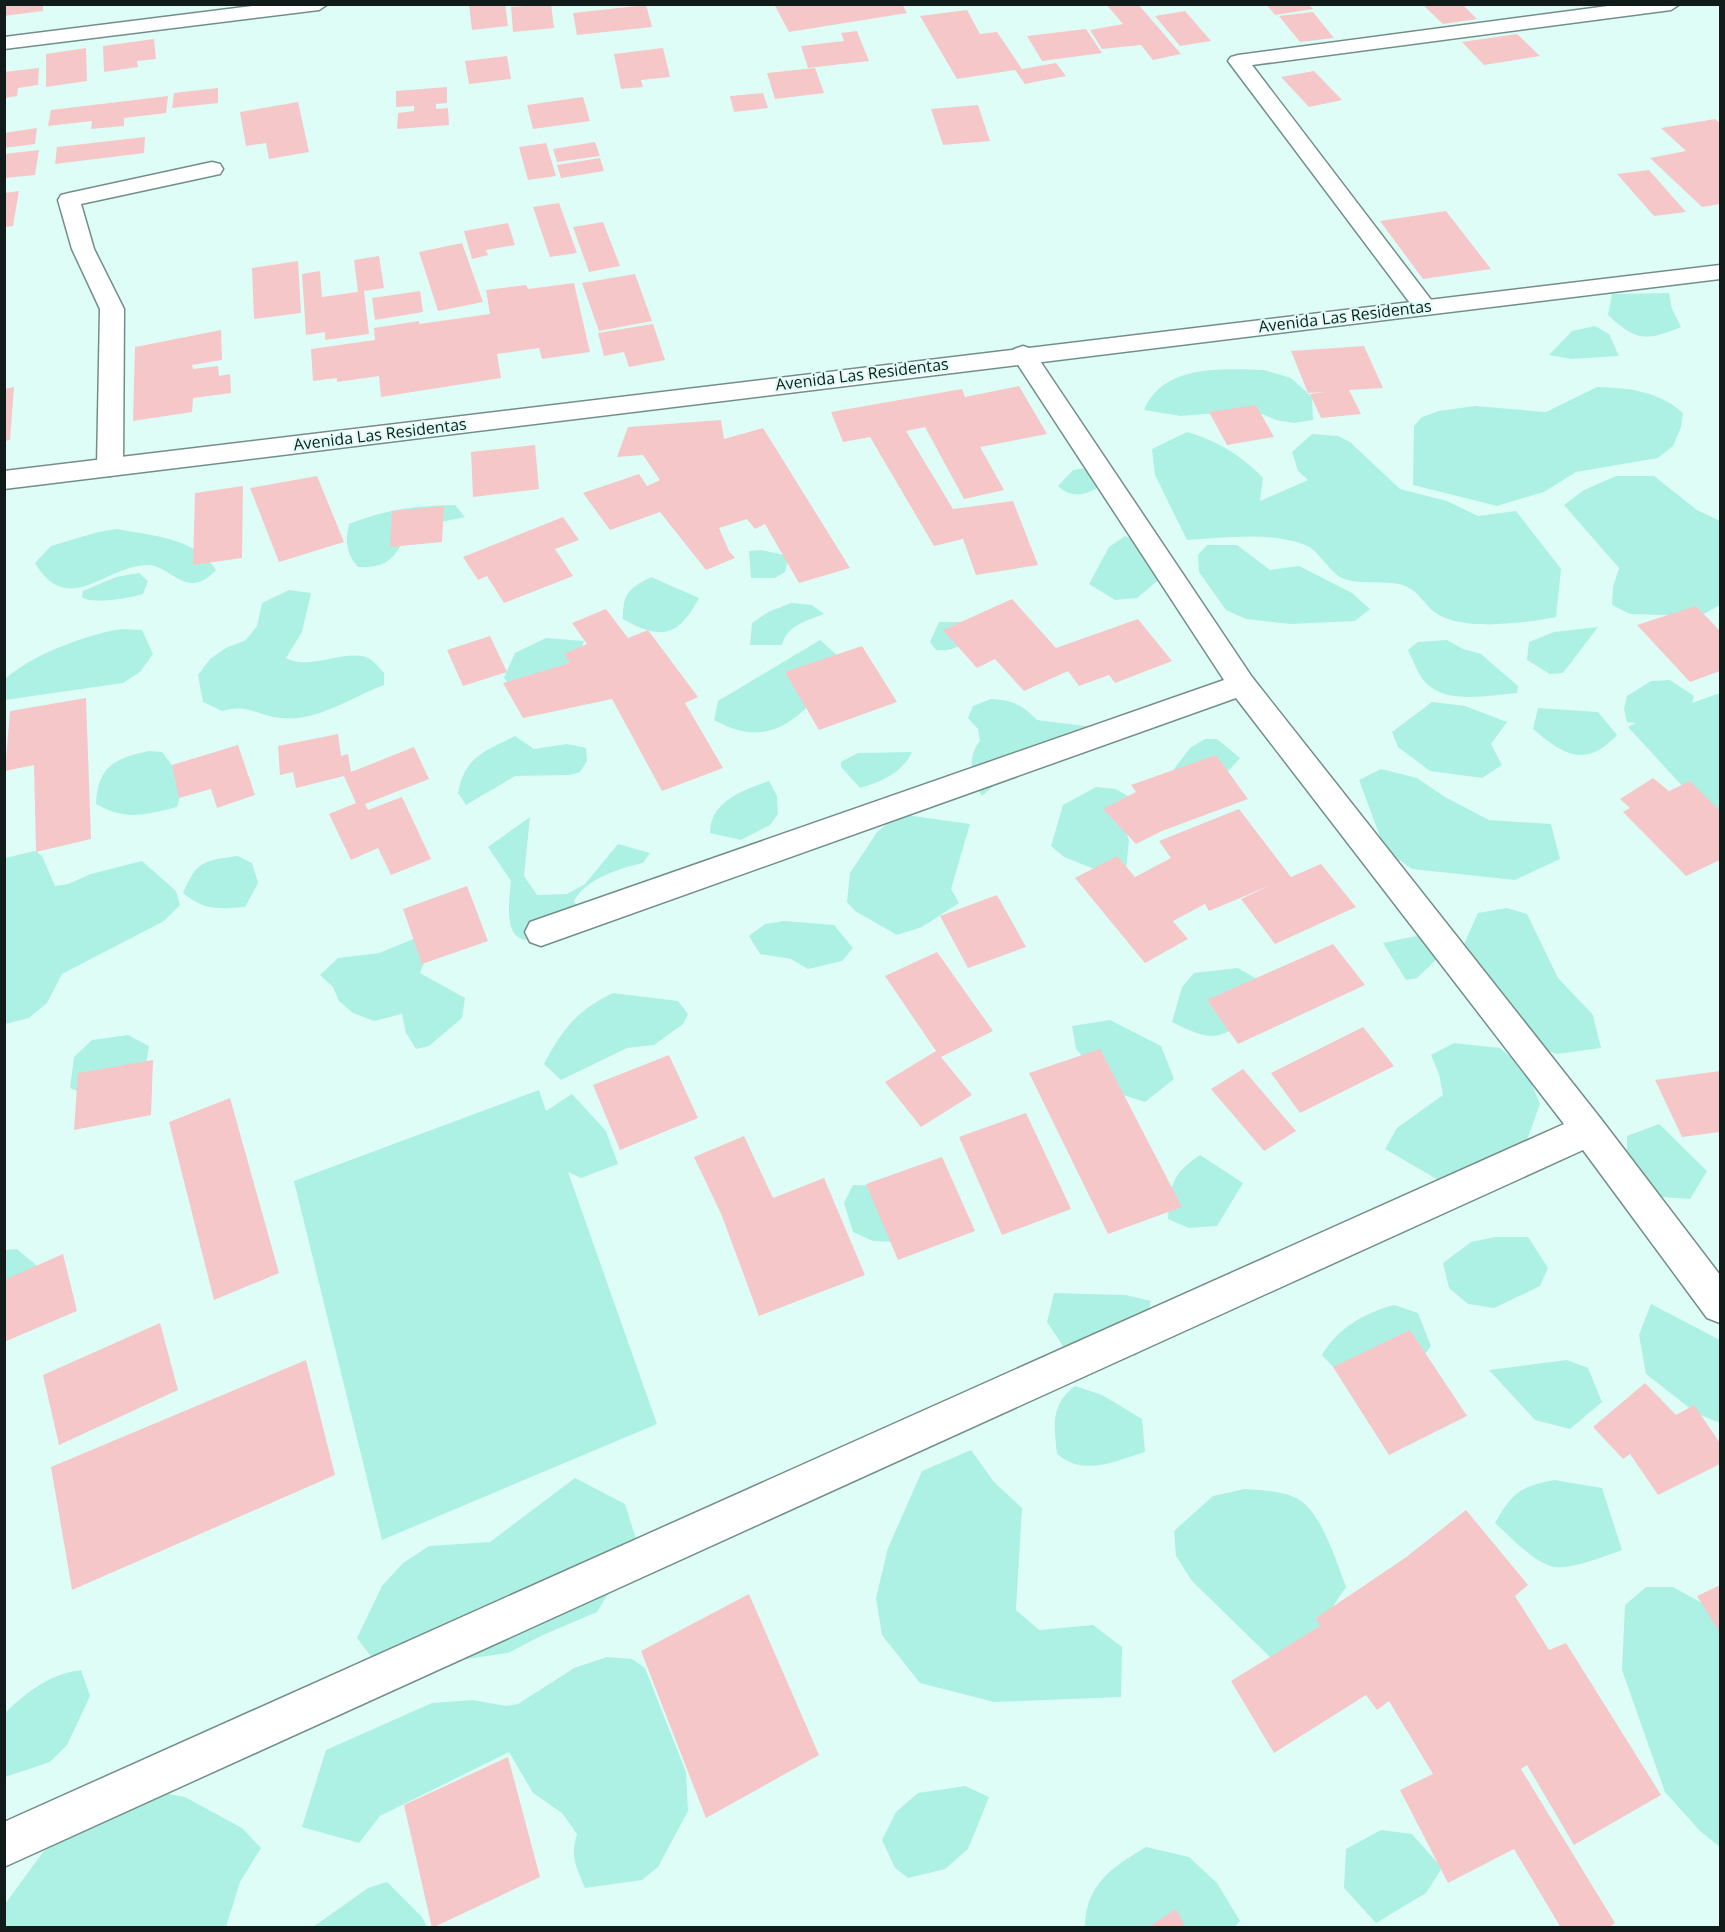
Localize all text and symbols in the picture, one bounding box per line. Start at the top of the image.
street label: Avenida Las Residentas [1257,294,1433,338]
street label: Avenida Las Residentas [774,352,950,396]
street label: Avenida Las Residentas [292,412,468,456]

